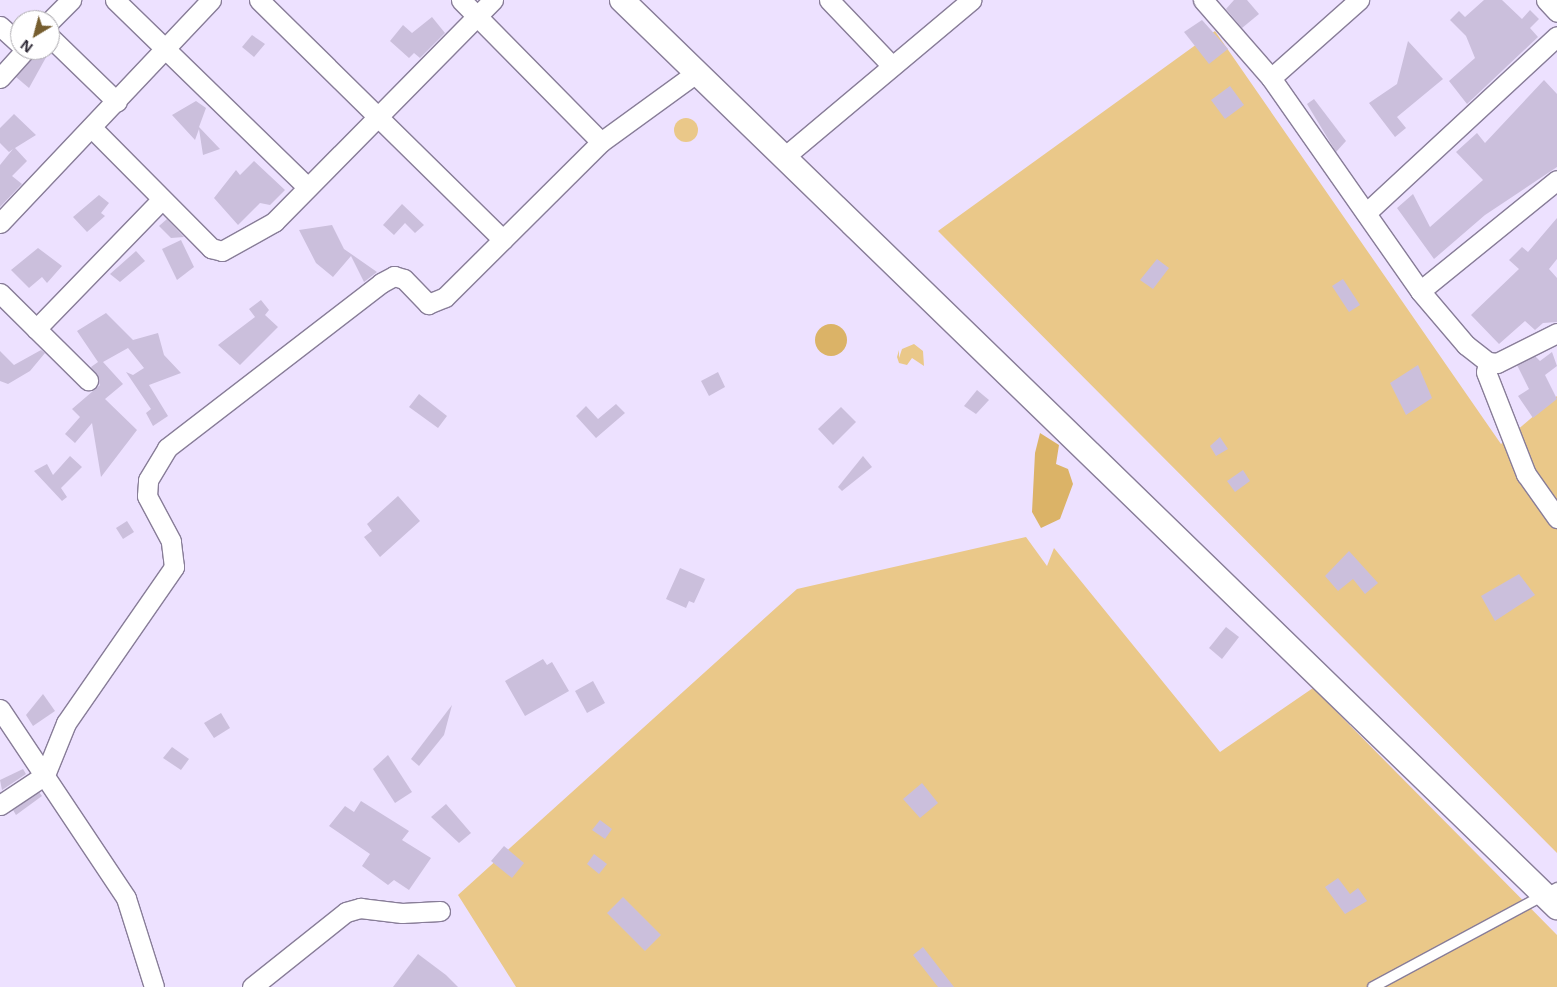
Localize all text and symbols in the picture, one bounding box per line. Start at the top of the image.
north arrow [10,10,60,60]
text: N [16,36,37,58]

